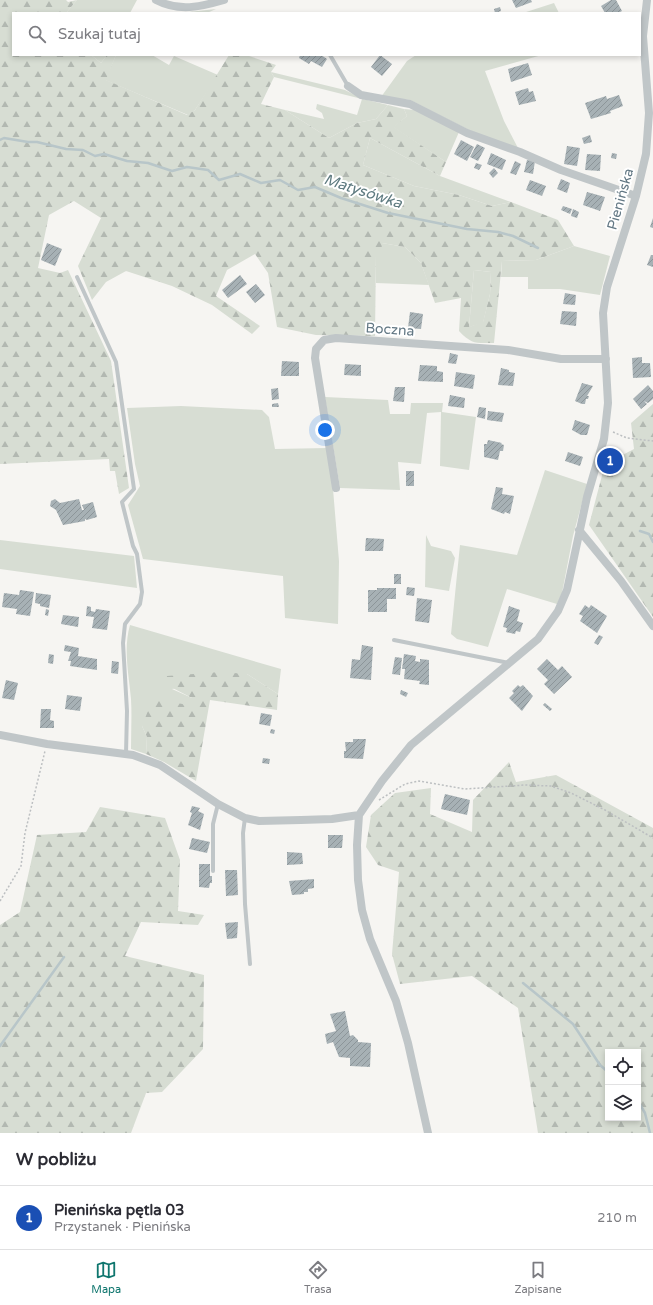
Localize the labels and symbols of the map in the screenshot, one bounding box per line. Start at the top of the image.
street label: Pienińska [604,166,637,232]
water label: Matysówka [322,170,405,212]
street label: Boczna [365,319,415,340]
your location [315,420,335,440]
pin: 1 [597,446,623,476]

